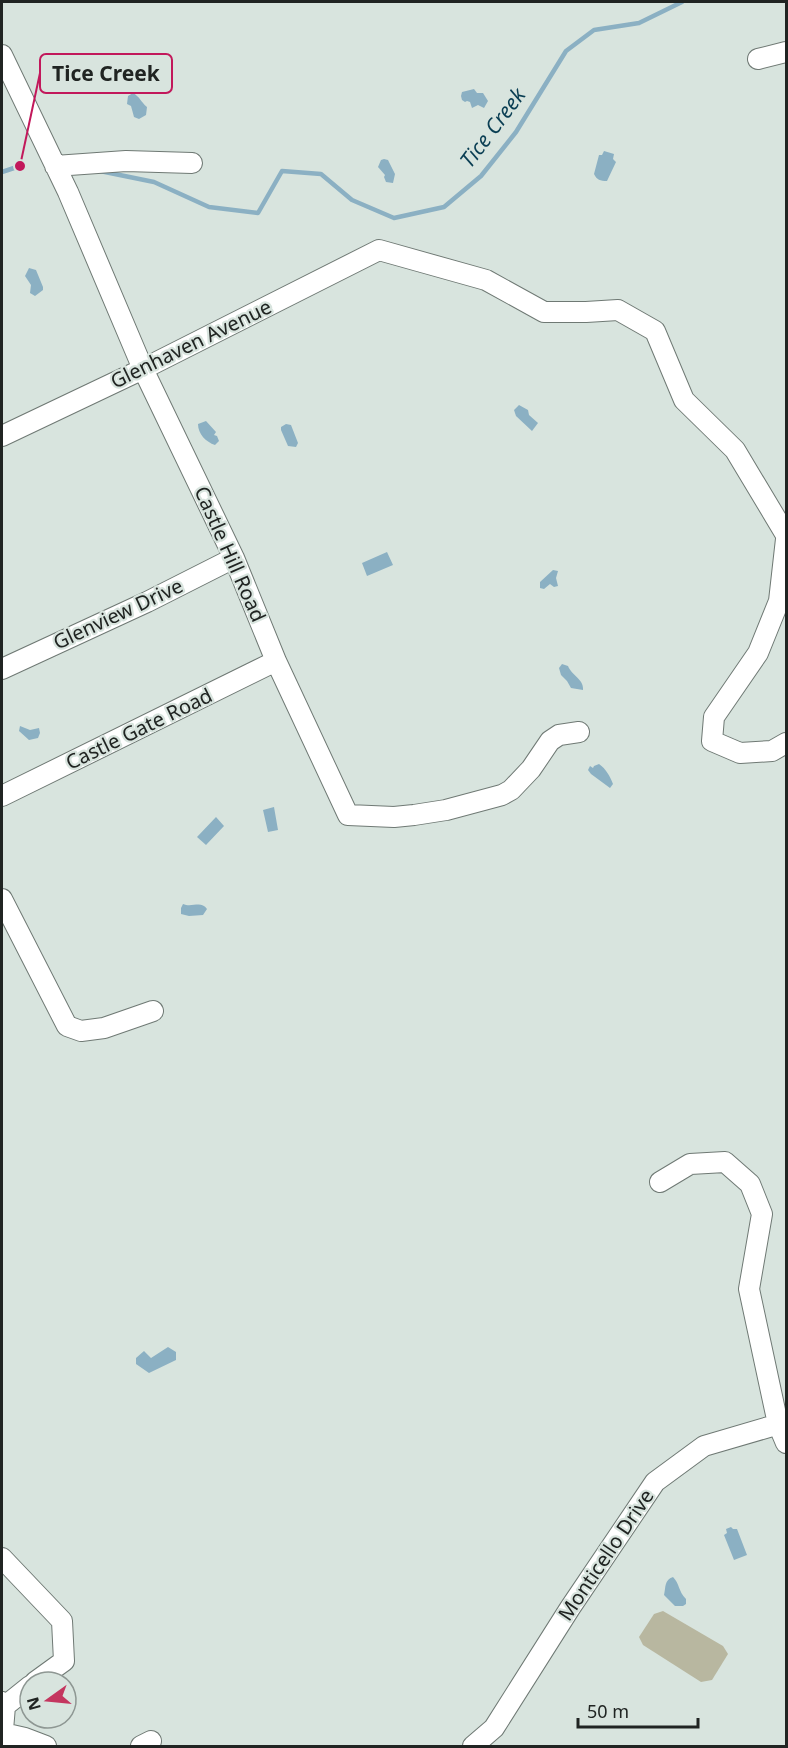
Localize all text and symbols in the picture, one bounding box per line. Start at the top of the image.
callout: Tice Creek [40,54,172,93]
text: Tice Creek [52,59,161,87]
water label: Tice Creek [453,81,532,173]
street label: Glenhaven Avenue [106,293,276,394]
street label: Castle Hill Road [188,482,272,626]
street label: Glenview Drive [49,572,187,655]
street label: Castle Gate Road [61,681,217,776]
street label: Monticello Drive [552,1484,660,1626]
north arrow [18,1670,78,1730]
scale bar [578,1691,698,1729]
text: N [21,1695,46,1713]
text: 50 m [587,1699,629,1723]

